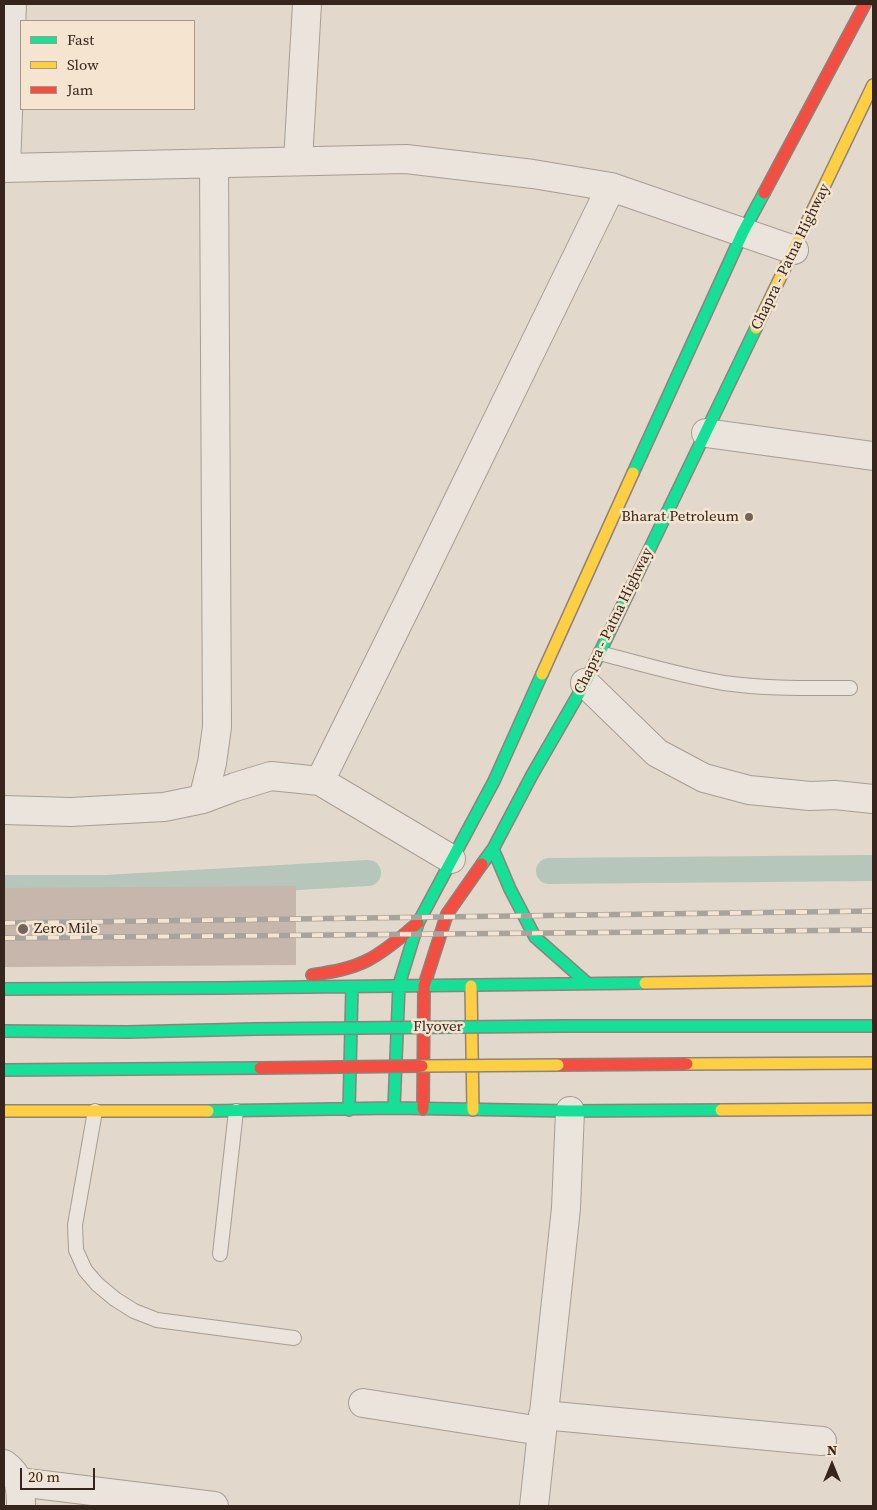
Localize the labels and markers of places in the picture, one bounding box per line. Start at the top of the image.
place label: Bharat Petroleum [621,508,739,526]
marker: Bharat Petroleum [743,511,755,523]
place label: Zero Mile [34,920,98,938]
marker: Zero Mile [16,922,30,936]

